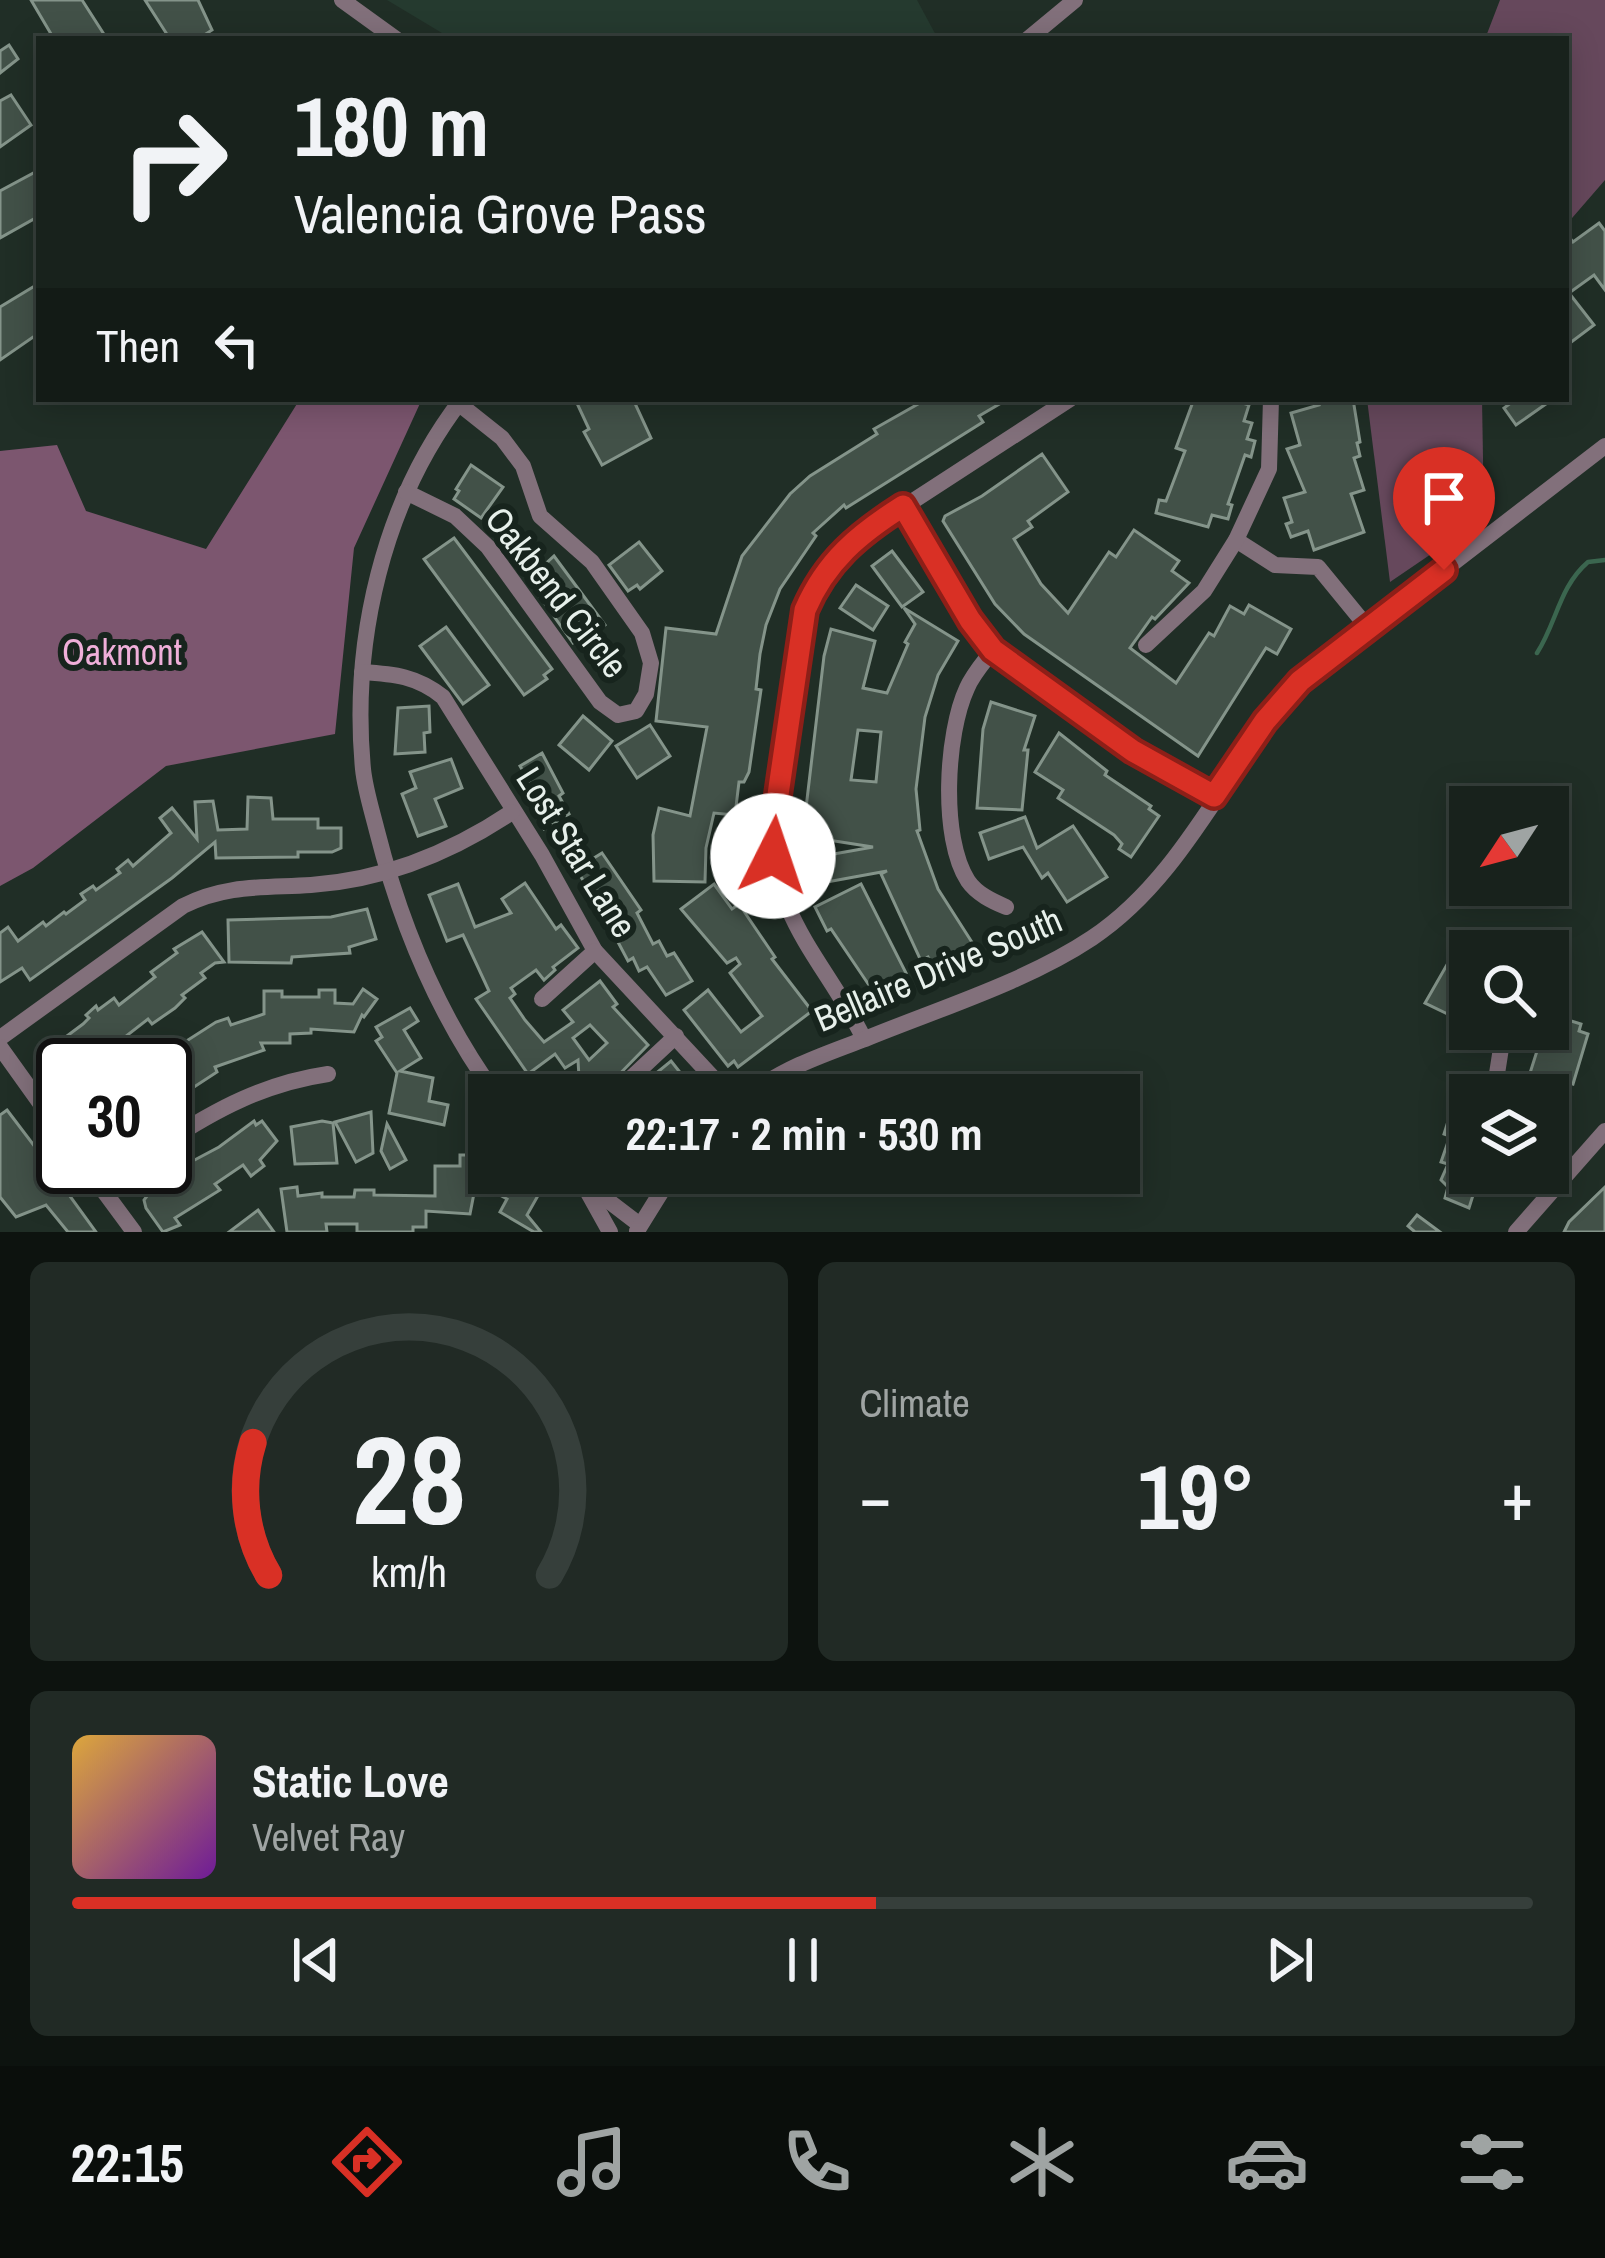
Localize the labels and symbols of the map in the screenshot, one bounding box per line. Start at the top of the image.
pin [1393,447,1495,570]
street label: Oakbend Circle [475,496,639,688]
park label: Oakmont [62,628,182,676]
street label: Lost Star Lane [506,758,648,946]
north arrow [1449,786,1569,906]
position arrow [710,793,836,919]
street label: Bellaire Drive South [807,895,1069,1043]
speed limit sign: 30 [36,1038,192,1194]

